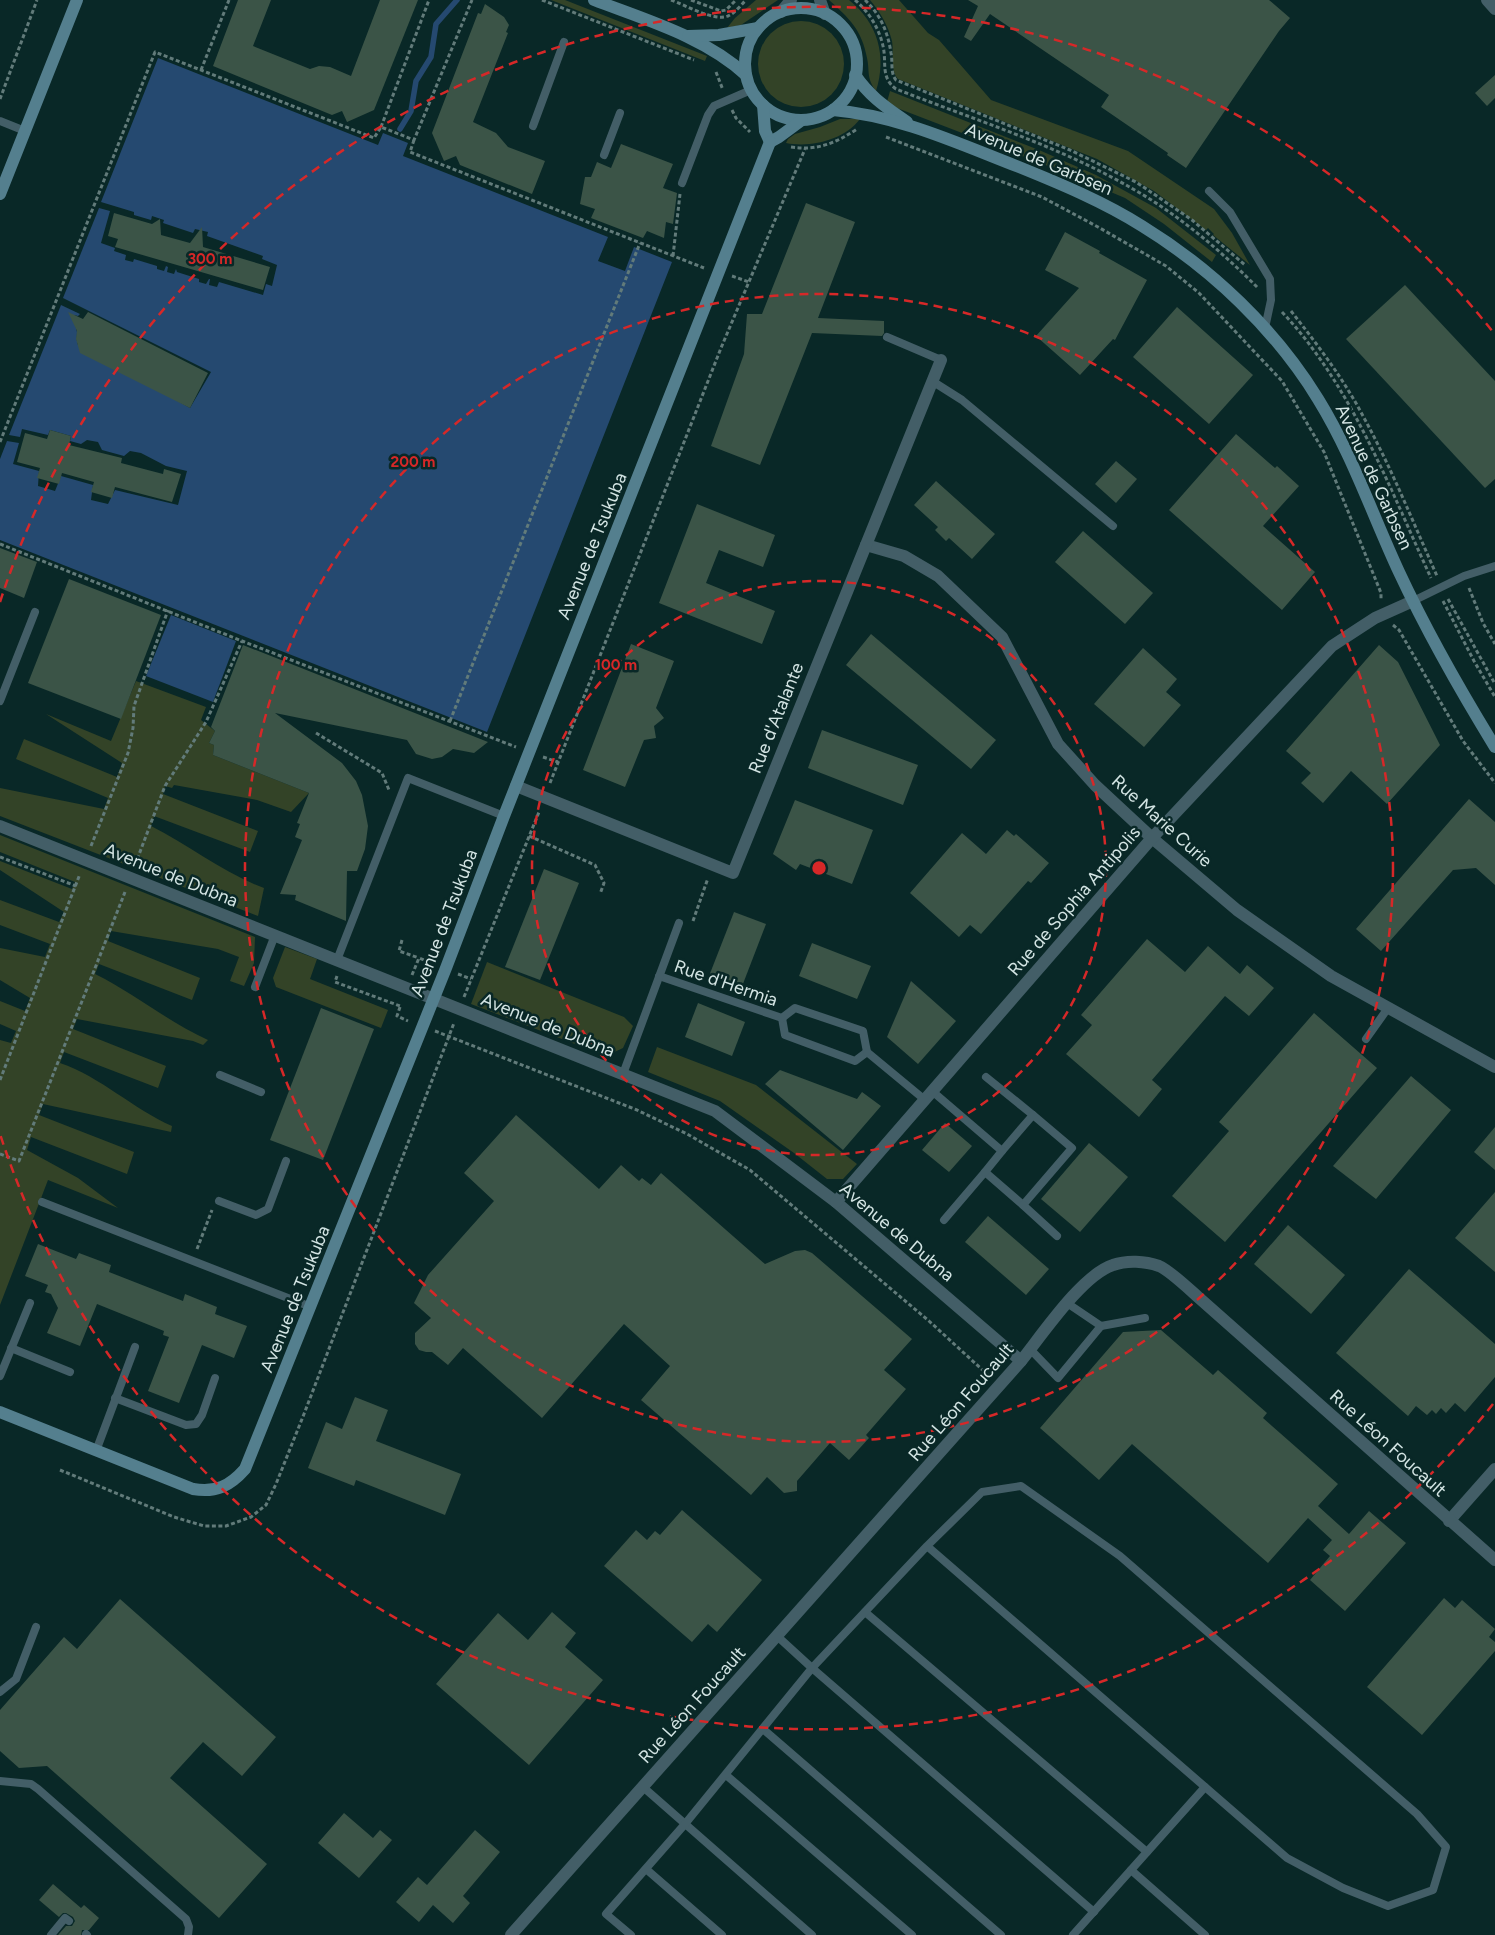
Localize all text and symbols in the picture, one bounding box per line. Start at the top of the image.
street label: Avenue de Garbsen [962,118,1116,200]
text: 300 m [188,250,232,268]
street label: Avenue de Garbsen [1331,401,1417,553]
text: 200 m [391,453,435,471]
street label: Avenue de Tsukuba [553,469,631,623]
text: 100 m [595,656,637,674]
street label: Rue d'Atalante [744,659,808,777]
street label: Rue Marie Curie [1107,770,1217,872]
street label: Rue de Sophia Antipolis [1003,822,1145,980]
street label: Avenue de Dubna [101,838,241,912]
street label: Avenue de Tsukuba [406,846,482,1000]
centre of rings [810,859,828,877]
street label: Rue d'Hermia [671,955,781,1011]
street label: Avenue de Dubna [478,988,618,1062]
street label: Avenue de Dubna [835,1178,959,1286]
street label: Avenue de Tsukuba [256,1222,334,1376]
street label: Rue Léon Foucault [904,1338,1019,1466]
street label: Rue Léon Foucault [1325,1385,1451,1501]
street label: Rue Léon Foucault [634,1642,750,1768]

